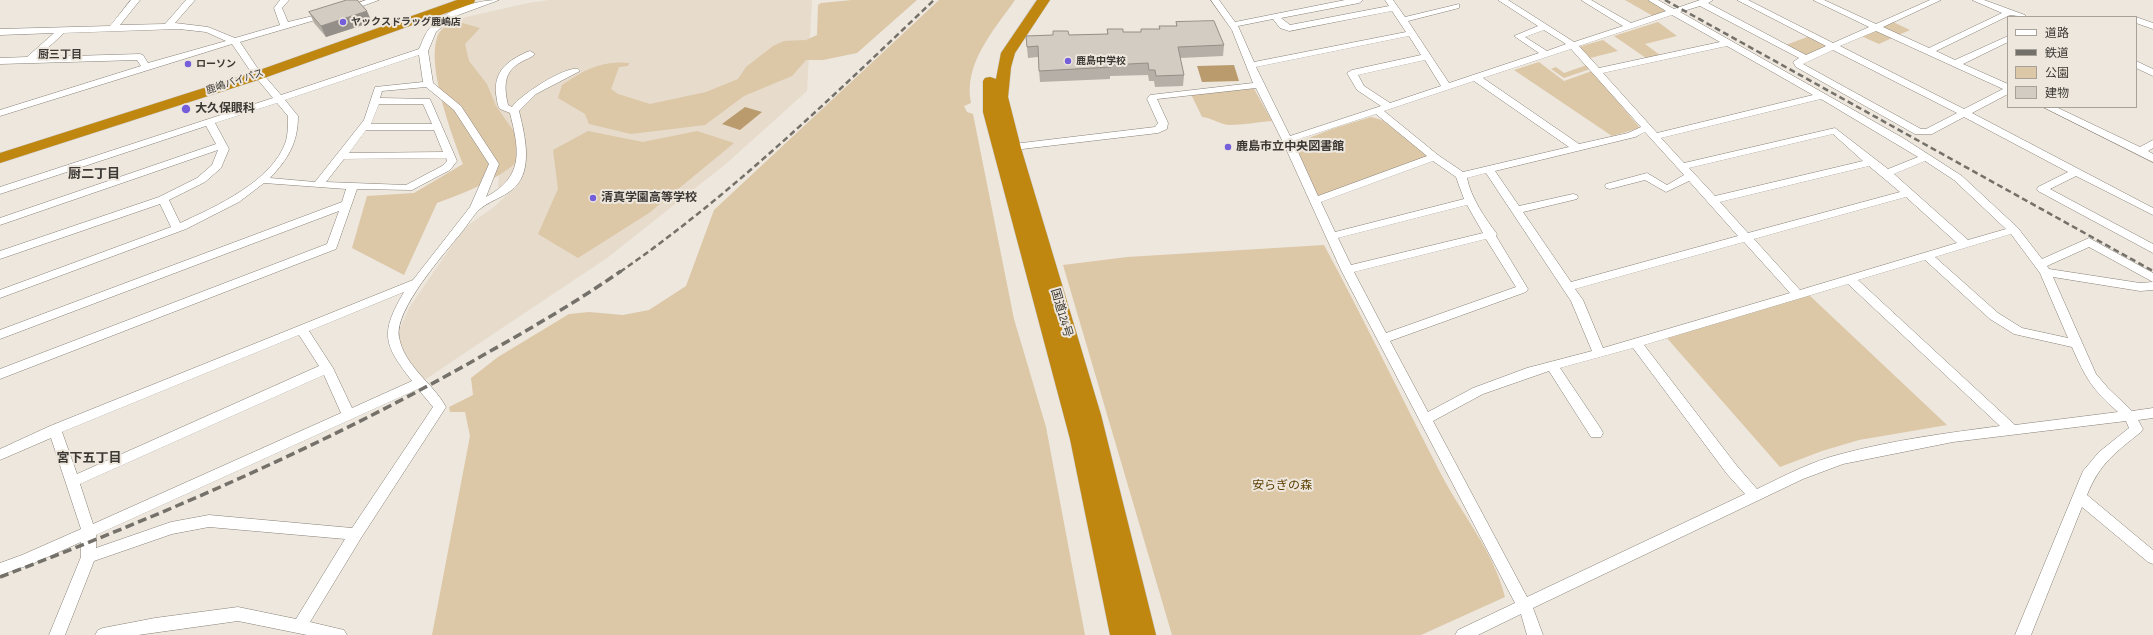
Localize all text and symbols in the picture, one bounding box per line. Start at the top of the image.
place label: ヤックスドラッグ鹿嶋店 [351,16,461,28]
legend [2007,16,2137,108]
marker: ヤックスドラッグ鹿嶋店 [338,17,348,27]
text: 道路 [2045,26,2069,41]
text: 鉄道 [2045,46,2069,61]
district label: 厨三丁目 [38,48,82,62]
place label: 鹿島中学校 [1076,55,1126,67]
marker: 鹿島中学校 [1063,56,1073,66]
place label: ローソン [196,58,236,70]
marker: ローソン [183,59,193,69]
text: 公園 [2045,66,2069,81]
street label: 鹿嶋バイパス [205,67,265,97]
text: 建物 [2045,86,2069,101]
place label: 大久保眼科 [195,102,255,116]
marker: 大久保眼科 [180,103,192,115]
place label: 鹿島市立中央図書館 [1236,140,1344,154]
marker: 鹿島市立中央図書館 [1223,142,1233,152]
district label: 厨二丁目 [68,167,120,183]
place label: 清真学園高等学校 [601,191,697,205]
marker: 清真学園高等学校 [588,193,598,203]
street label: 国道124号 [1047,287,1075,339]
district label: 宮下五丁目 [57,451,121,467]
park label: 安らぎの森 [1252,479,1312,493]

